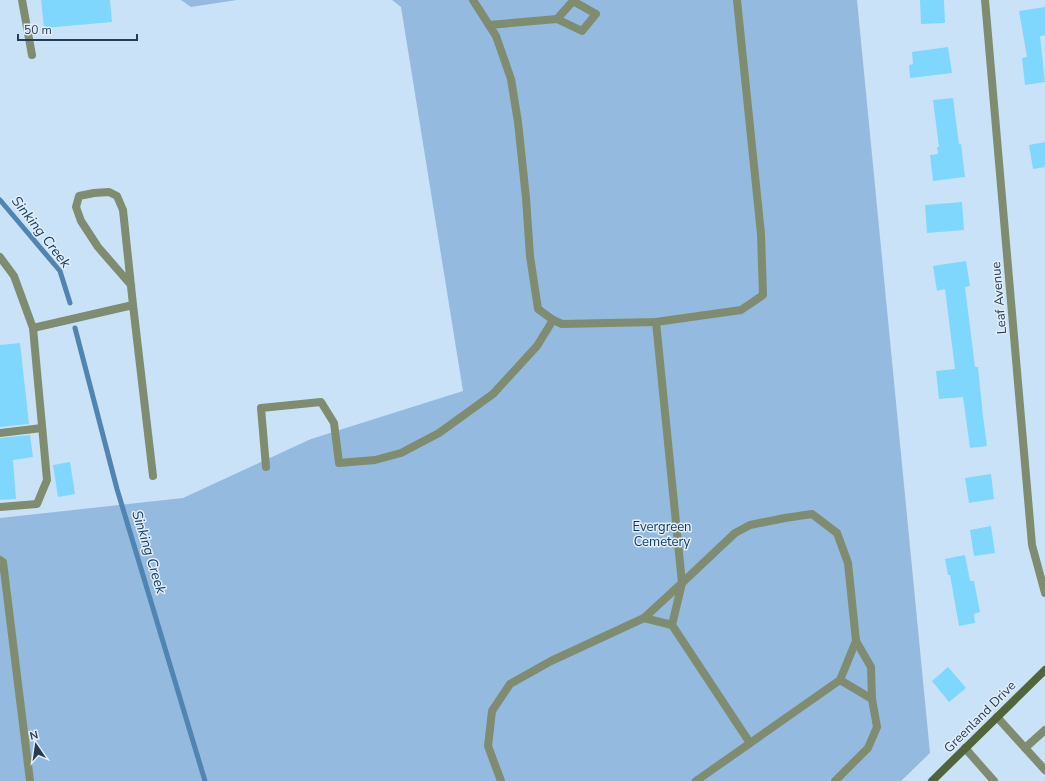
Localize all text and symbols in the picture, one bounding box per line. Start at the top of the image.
scale bar [18,16,137,42]
text: 50 m [24,22,52,38]
water label: Sinking Creek [7,192,76,273]
street label: Leaf Avenue [987,261,1011,335]
water label: Sinking Creek [127,508,171,597]
park label: Evergreen Cemetery [633,518,691,551]
street label: Greenland Drive [940,677,1020,757]
north arrow [16,725,56,765]
text: N [28,728,40,744]

